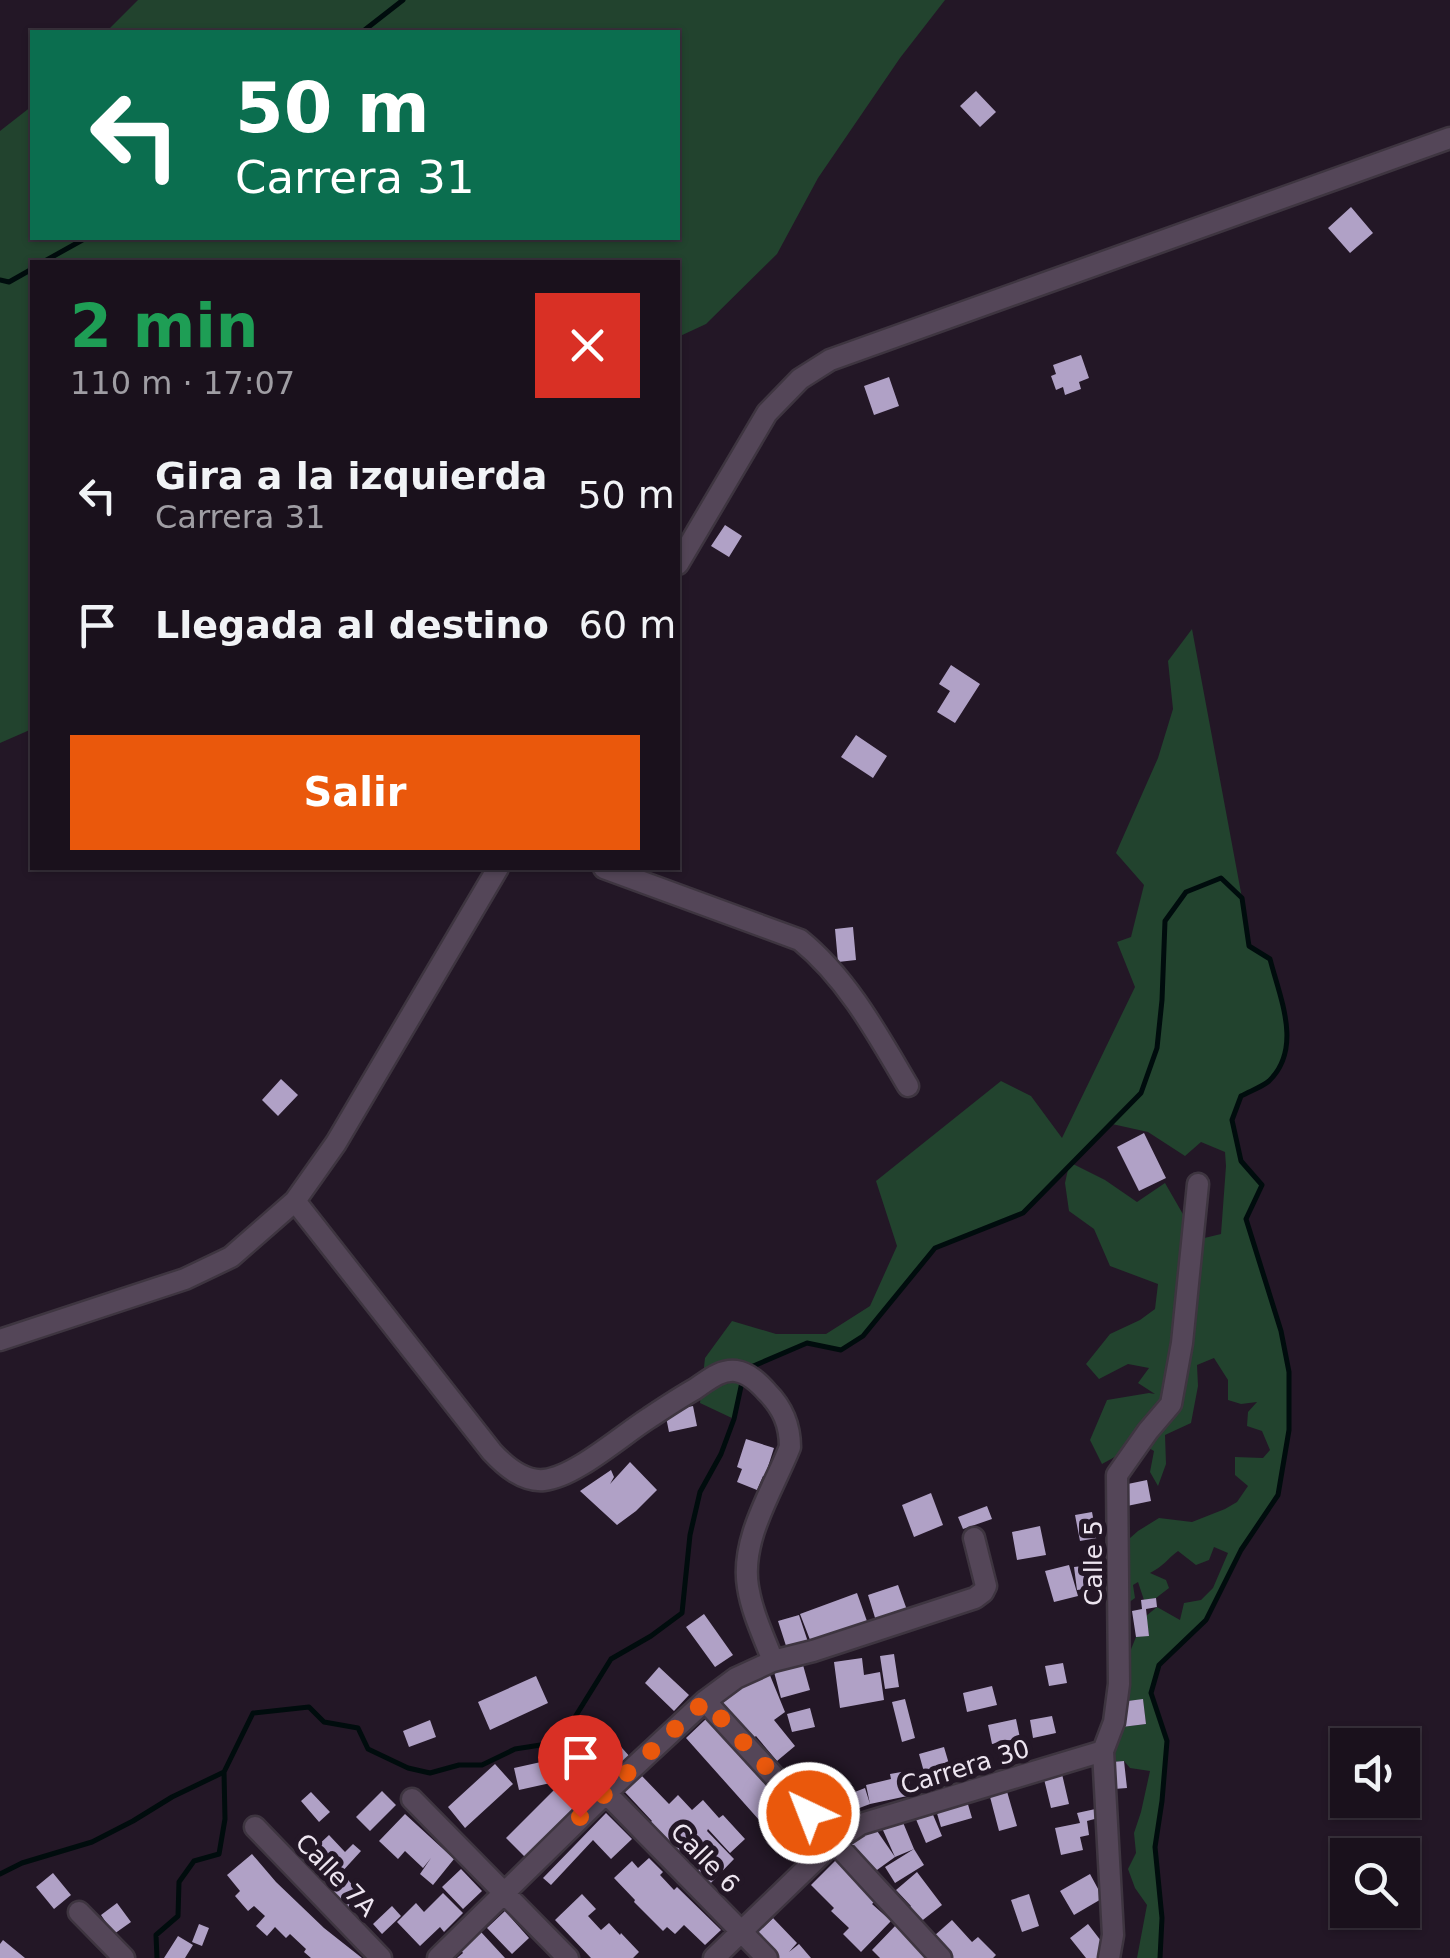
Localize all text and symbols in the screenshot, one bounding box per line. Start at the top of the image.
text: 50 m [235,67,430,149]
icon: left [70,70,200,200]
text: Carrera 31 [235,151,475,204]
text: 2 min [70,291,258,361]
button: close [535,293,640,398]
text: 110 m · 17:07 [70,364,295,402]
text: Gira a la izquierda [155,454,547,498]
icon: left [70,468,125,523]
text: 50 m [577,473,675,517]
text: Carrera 31 [155,498,325,536]
icon: arrive [70,598,125,653]
text: Llegada al destino [155,603,549,647]
text: 60 m [579,603,676,647]
button: Salir [70,735,640,850]
street label: Calle 5 [1079,1520,1108,1606]
pin [538,1715,623,1818]
map controls [1330,1728,1420,1928]
button: sound [1330,1728,1420,1818]
icon: arrive [553,1730,608,1785]
street label: Carrera 30 [897,1734,1033,1800]
position arrow [757,1761,861,1865]
street label: Calle 6 [665,1817,745,1899]
street label: Calle 7A [290,1828,382,1922]
button: search [1330,1838,1420,1928]

